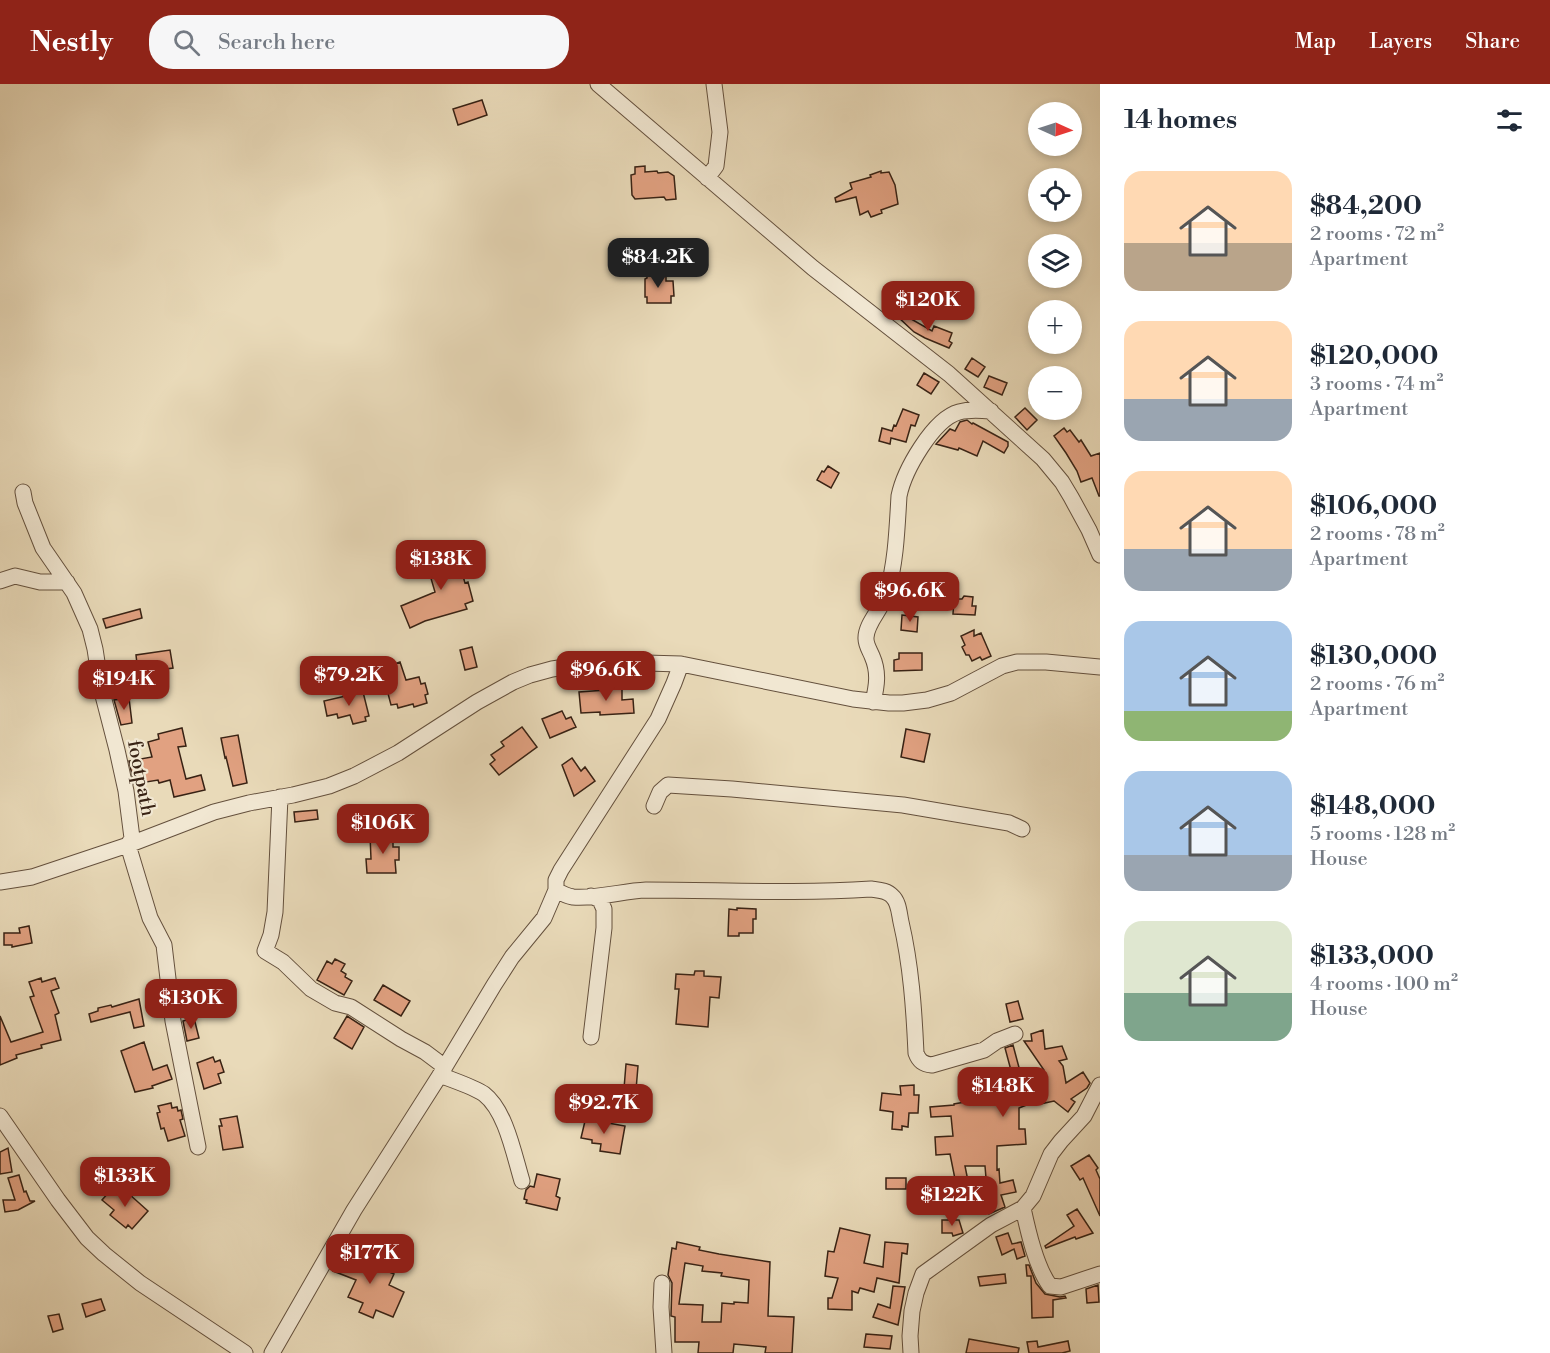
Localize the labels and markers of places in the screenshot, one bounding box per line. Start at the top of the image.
pin: $84.2K [609,238,707,289]
pin: $120K [886,281,970,332]
pin: $138K [399,540,483,591]
pin: $96.6K [861,572,959,623]
pin: $96.6K [557,651,655,702]
pin: $79.2K [300,656,398,707]
pin: $194K [82,660,166,711]
pin: $106K [341,804,425,855]
pin: $130K [149,979,233,1030]
pin: $148K [961,1067,1045,1118]
pin: $92.7K [555,1084,653,1135]
pin: $133K [83,1157,167,1208]
pin: $122K [910,1176,994,1227]
pin: $177K [328,1234,412,1285]

